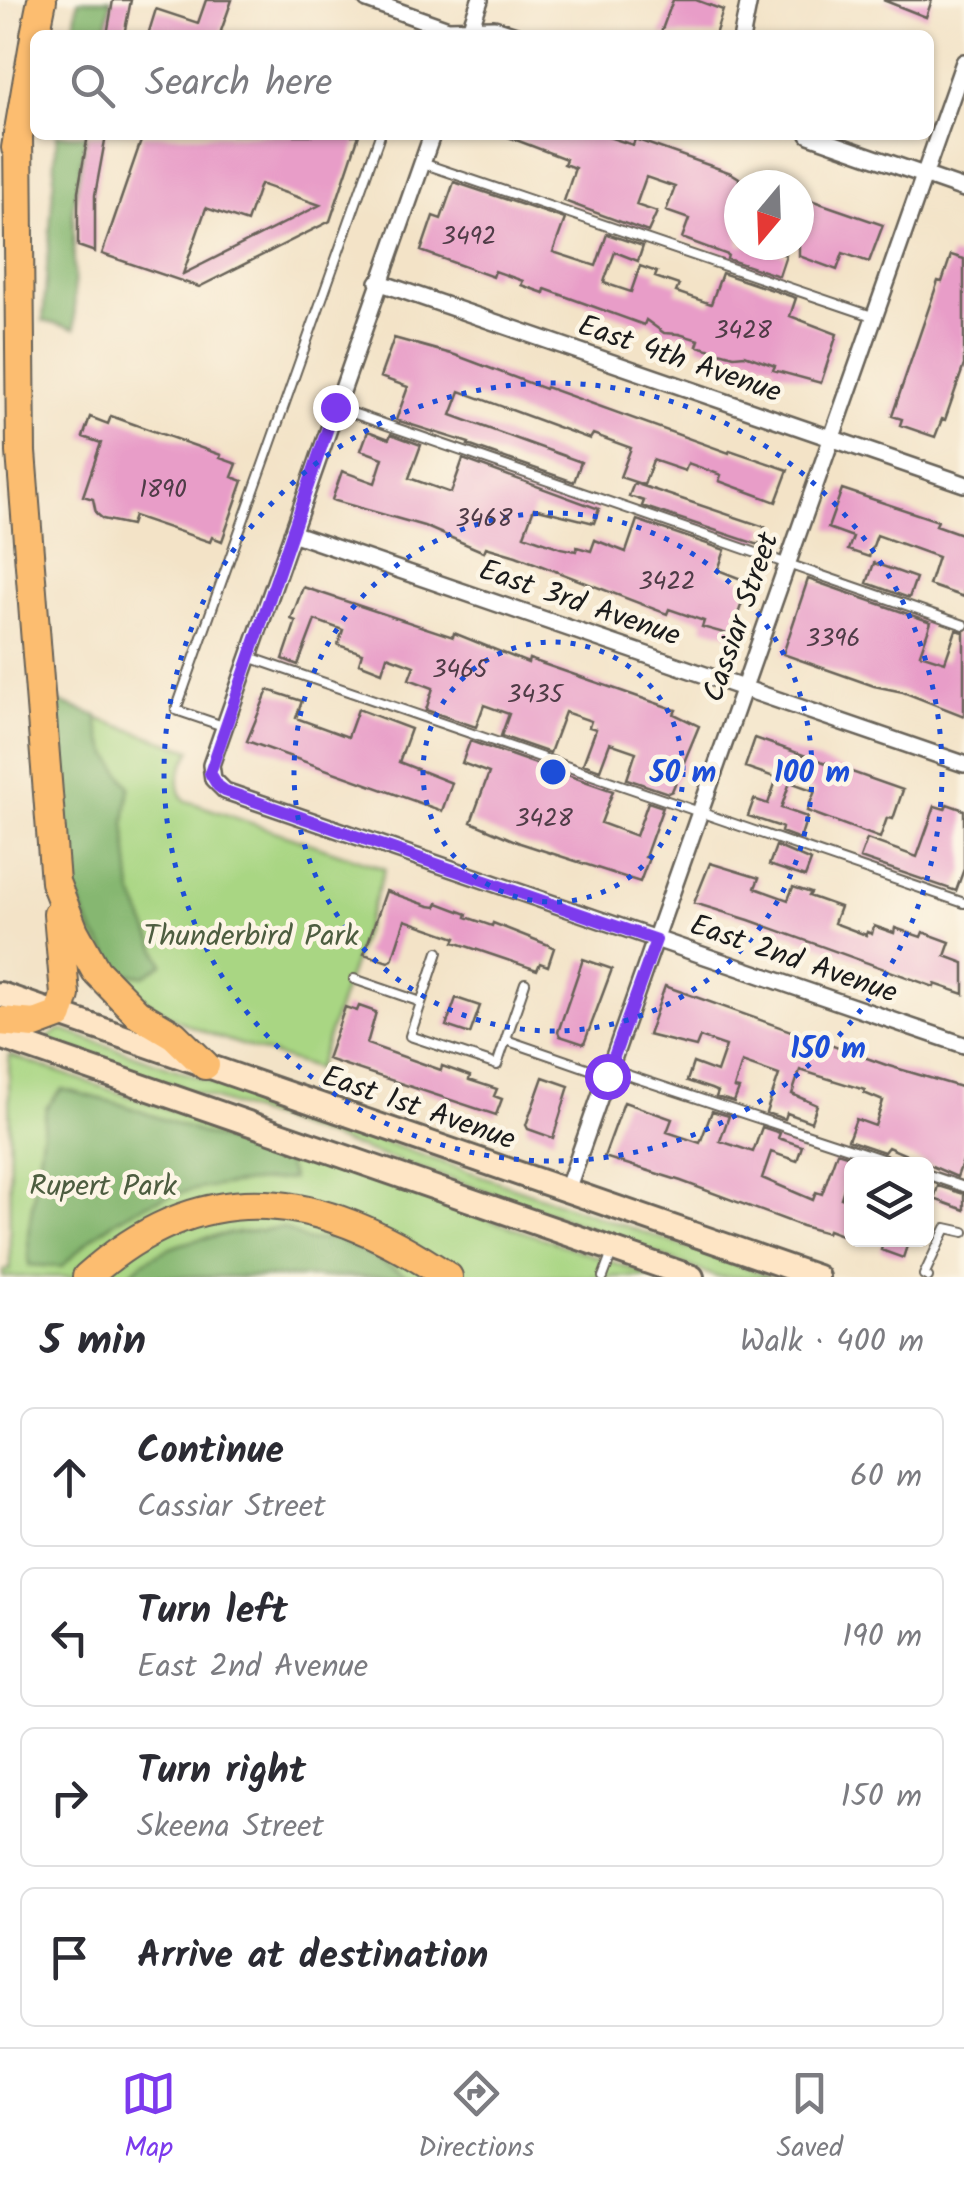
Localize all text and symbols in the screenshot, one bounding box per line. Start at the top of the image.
search box [30,30,934,140]
text: Search here [145,55,332,115]
icon: search [65,58,120,113]
north arrow [724,170,814,260]
house number: 3492 [442,217,496,257]
street label: East 4th Avenue [571,303,788,417]
house number: 3428 [714,311,773,351]
route end [313,385,359,431]
house number: 1890 [139,470,187,510]
house number: 3468 [455,499,513,539]
street label: Cassiar Street [690,526,793,709]
street label: East 3rd Avenue [472,547,687,661]
house number: 3422 [638,562,696,602]
house number: 3396 [806,619,860,659]
house number: 3465 [432,650,489,690]
house number: 3435 [507,675,564,715]
text: 50 m [649,750,716,798]
text: 100 m [774,750,850,798]
centre of rings [535,754,571,790]
house number: 3428 [515,799,574,839]
street label: East 2nd Avenue [683,902,904,1018]
park label: Thunderbird Park [143,913,359,961]
text: 150 m [790,1026,866,1074]
street label: East 1st Avenue [315,1053,522,1164]
route start [585,1054,631,1100]
map controls [844,1157,934,1247]
button: layers [844,1157,934,1247]
park label: Rupert Park [29,1163,178,1211]
text: 5 min [40,1309,146,1376]
text: Walk · 400 m [740,1317,924,1368]
text: Continue [137,1422,284,1482]
icon: ahead [42,1450,97,1505]
text: 60 m [850,1452,922,1503]
text: Cassiar Street [137,1482,326,1533]
text: Turn left [137,1582,288,1642]
icon: left [42,1610,97,1665]
text: 190 m [842,1612,922,1663]
text: East 2nd Avenue [137,1642,368,1693]
text: Turn right [137,1742,306,1802]
icon: right [42,1770,97,1825]
text: 150 m [840,1772,922,1823]
text: Skeena Street [137,1802,324,1853]
text: Arrive at destination [137,1927,488,1987]
icon: arrive [42,1930,97,1985]
tab: Map [121,2066,176,2171]
tab: Directions [418,2066,534,2171]
tab: Saved [777,2066,843,2171]

